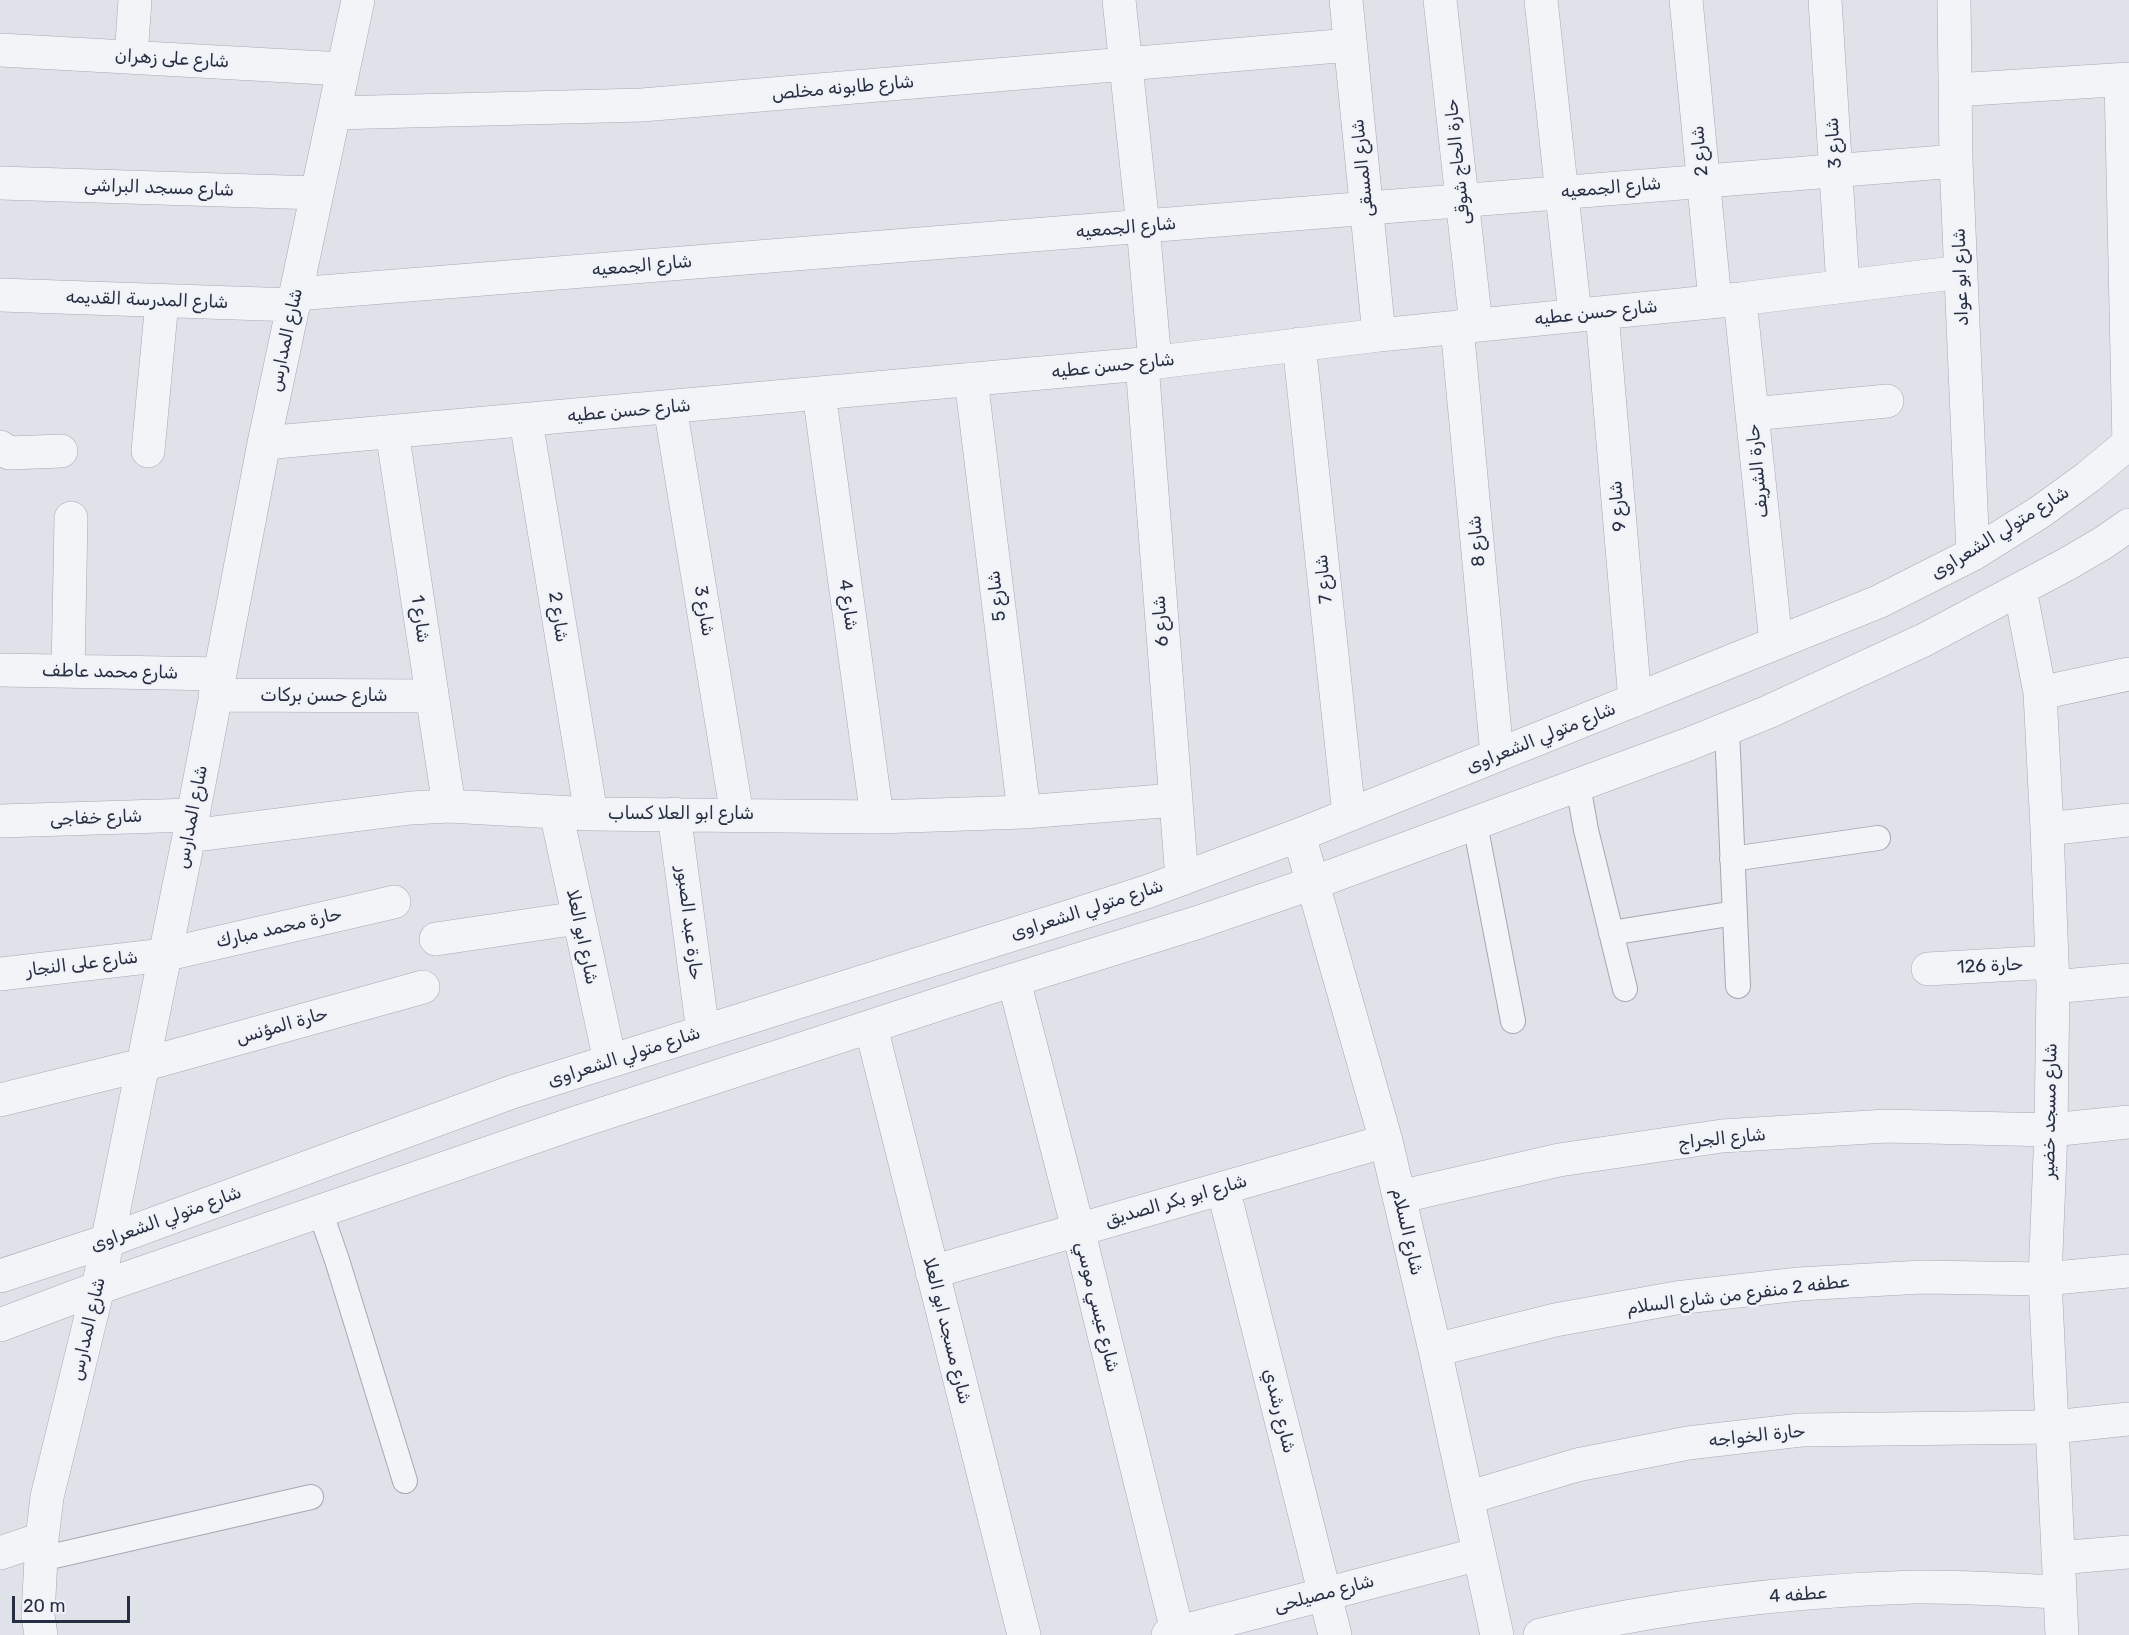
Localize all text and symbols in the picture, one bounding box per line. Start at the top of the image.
street label: شارع على زهران [114,45,230,73]
street label: شارع طابونه مخلص [771,71,915,105]
street label: حارة الحاج شوقى [1441,98,1475,226]
street label: شارع 3 [1821,117,1847,169]
street label: شارع المسقى [1347,118,1379,218]
street label: شارع 2 [1687,125,1713,177]
street label: شارع الجمعيه [1560,173,1662,203]
street label: شارع مسجد البراشى [84,175,234,201]
street label: شارع الجمعيه [1075,213,1177,243]
street label: شارع ابو عواد [1949,228,1973,326]
street label: شارع الجمعيه [591,251,693,281]
street label: شارع المدرسة القديمه [65,286,229,314]
street label: شارع المدارس [265,286,307,394]
street label: شارع حسن عطيه [1533,296,1659,330]
street label: شارع حسن عطيه [1050,349,1176,383]
street label: شارع حسن عطيه [566,395,692,427]
street label: حارة الشريف [1742,423,1774,519]
street label: شارع 9 [1605,480,1631,532]
street label: شارع متولي الشعراوى [1927,482,2073,584]
street label: شارع 8 [1464,514,1490,568]
street label: شارع 7 [1311,553,1337,605]
street label: شارع 5 [983,569,1011,623]
street label: شارع 4 [834,578,862,632]
street label: شارع 3 [689,584,719,638]
street label: شارع 2 [543,590,573,644]
street label: شارع 1 [406,594,434,644]
street label: شارع 6 [1148,595,1174,647]
street label: شارع محمد عاطف [42,660,178,684]
street label: شارع حسن بركات [260,685,388,707]
street label: شارع متولي الشعراوى [1463,698,1619,778]
street label: شارع المدارس [171,763,213,871]
street label: شارع ابو العلا كساب [608,803,754,825]
street label: شارع خفاجى [49,806,143,830]
street label: حارة عبد الصبور [671,865,707,981]
street label: شارع متولي الشعراوى [1008,875,1166,945]
street label: شارع ابو العلا [561,888,603,986]
street label: حارة محمد مبارك [214,903,344,953]
street label: شارع على النجار [25,946,139,982]
street label: حارة 126 [1956,953,2024,979]
street label: حارة المؤنس [233,1003,331,1049]
street label: شارع متولي الشعراوى [545,1022,703,1092]
street label: شارع مسجد خضير [2038,1043,2062,1179]
street label: شارع الجراج [1677,1124,1767,1154]
street label: شارع ابو بكر الصديق [1102,1170,1250,1232]
street label: شارع متولي الشعراوى [87,1182,245,1256]
street label: شارع السلام [1387,1187,1427,1277]
street label: شارع عيسي موسي [1070,1239,1124,1375]
street label: شارع مسجد ابو العلا [918,1255,976,1407]
street label: عطفه 2 منفرع من شارع السلام [1626,1271,1850,1319]
street label: شارع المدارس [66,1275,110,1383]
street label: شارع رشدي [1258,1366,1300,1456]
street label: حارة الخواجه [1708,1420,1806,1452]
street label: شارع مصيلحى [1272,1570,1376,1618]
street label: عطفه 4 [1768,1582,1828,1608]
scale bar [15,1584,134,1622]
text: 20 m [23,1595,65,1617]

